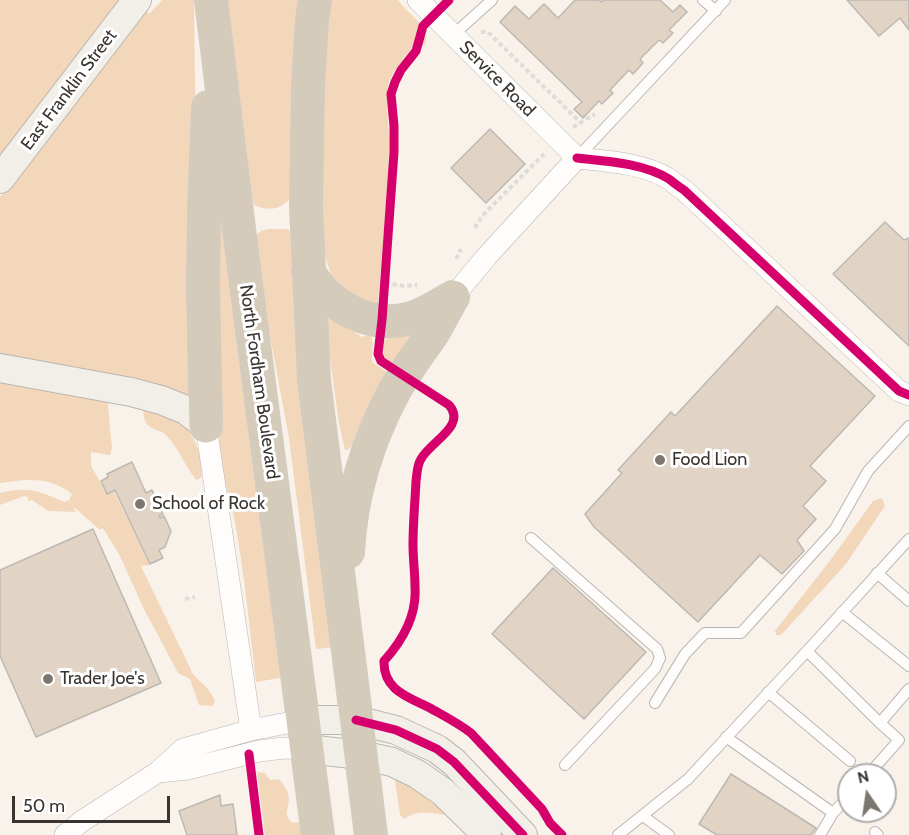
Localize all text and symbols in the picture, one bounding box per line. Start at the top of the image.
street label: East Franklin Street [17,25,121,155]
street label: Service Road [455,37,539,121]
street label: North Fordham Boulevard [235,283,283,481]
place label: Food Lion [672,449,747,471]
marker: Food Lion [653,453,667,467]
place label: School of Rock [152,493,265,515]
marker: School of Rock [133,497,147,511]
place label: Trader Joe's [60,668,145,690]
marker: Trader Joe's [41,672,55,686]
north arrow [837,763,897,823]
text: N [856,766,871,787]
scale bar [15,784,172,822]
text: 50 m [23,795,65,817]

